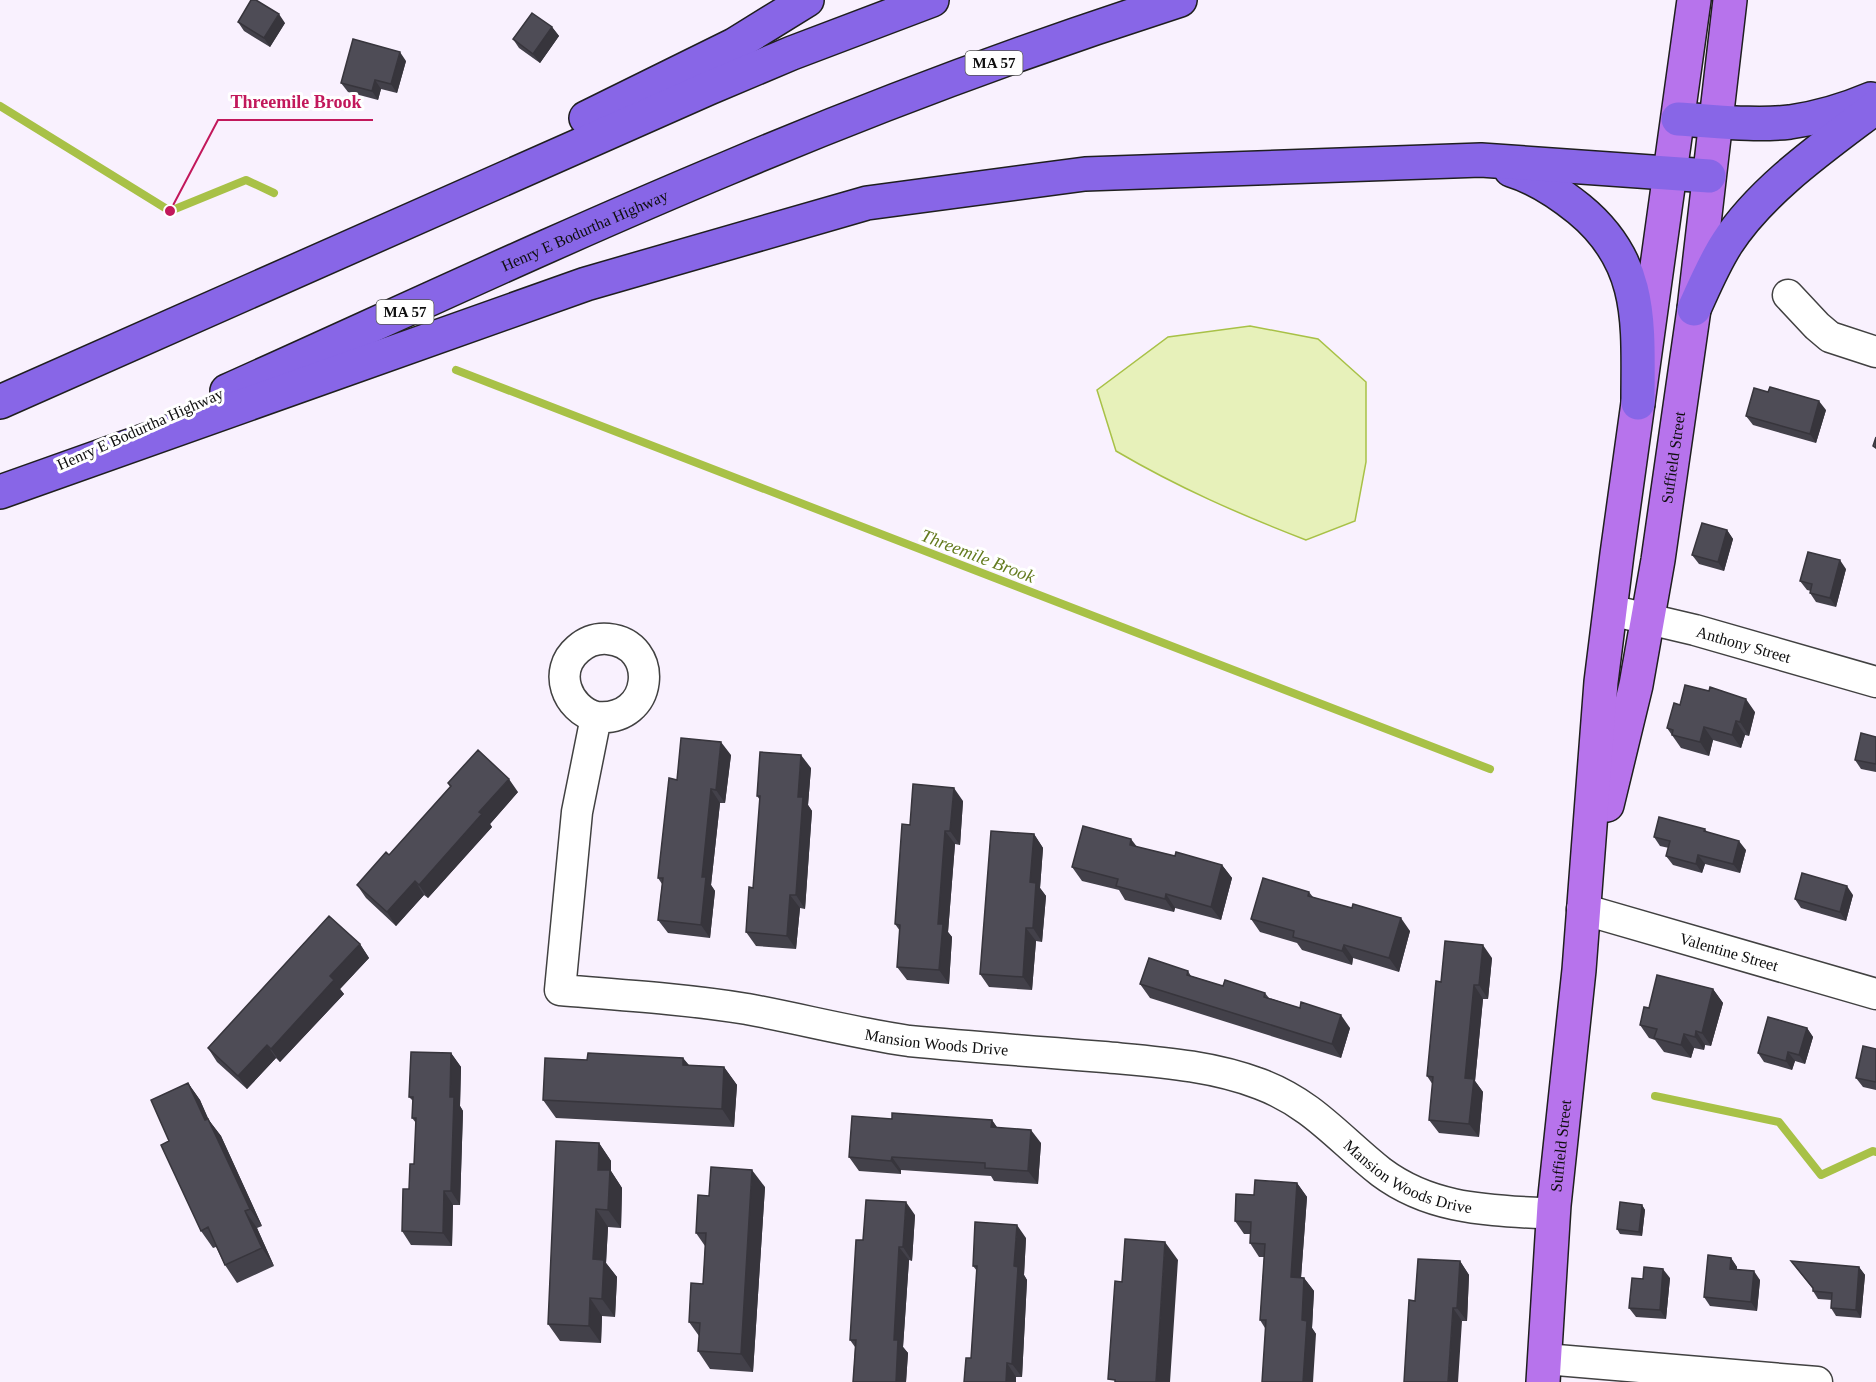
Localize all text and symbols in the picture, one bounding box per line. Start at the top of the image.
road number: MA 57 [966,51,1022,75]
callout: Threemile Brook [218,84,373,120]
text: Threemile Brook [231,92,361,112]
street label: Henry E Bodurtha Highway [499,186,671,274]
road number: MA 57 [376,300,434,324]
street label: Henry E Bodurtha Highway [54,385,226,474]
street label: Suffield Street [1658,410,1688,504]
water label: Threemile Brook [918,525,1039,587]
street label: Anthony Street [1695,622,1793,666]
street label: Valentine Street [1678,929,1781,974]
street label: Mansion Woods Drive [864,1025,1009,1058]
street label: Suffield Street [1547,1098,1574,1193]
street label: Mansion Woods Drive [1341,1136,1473,1216]

